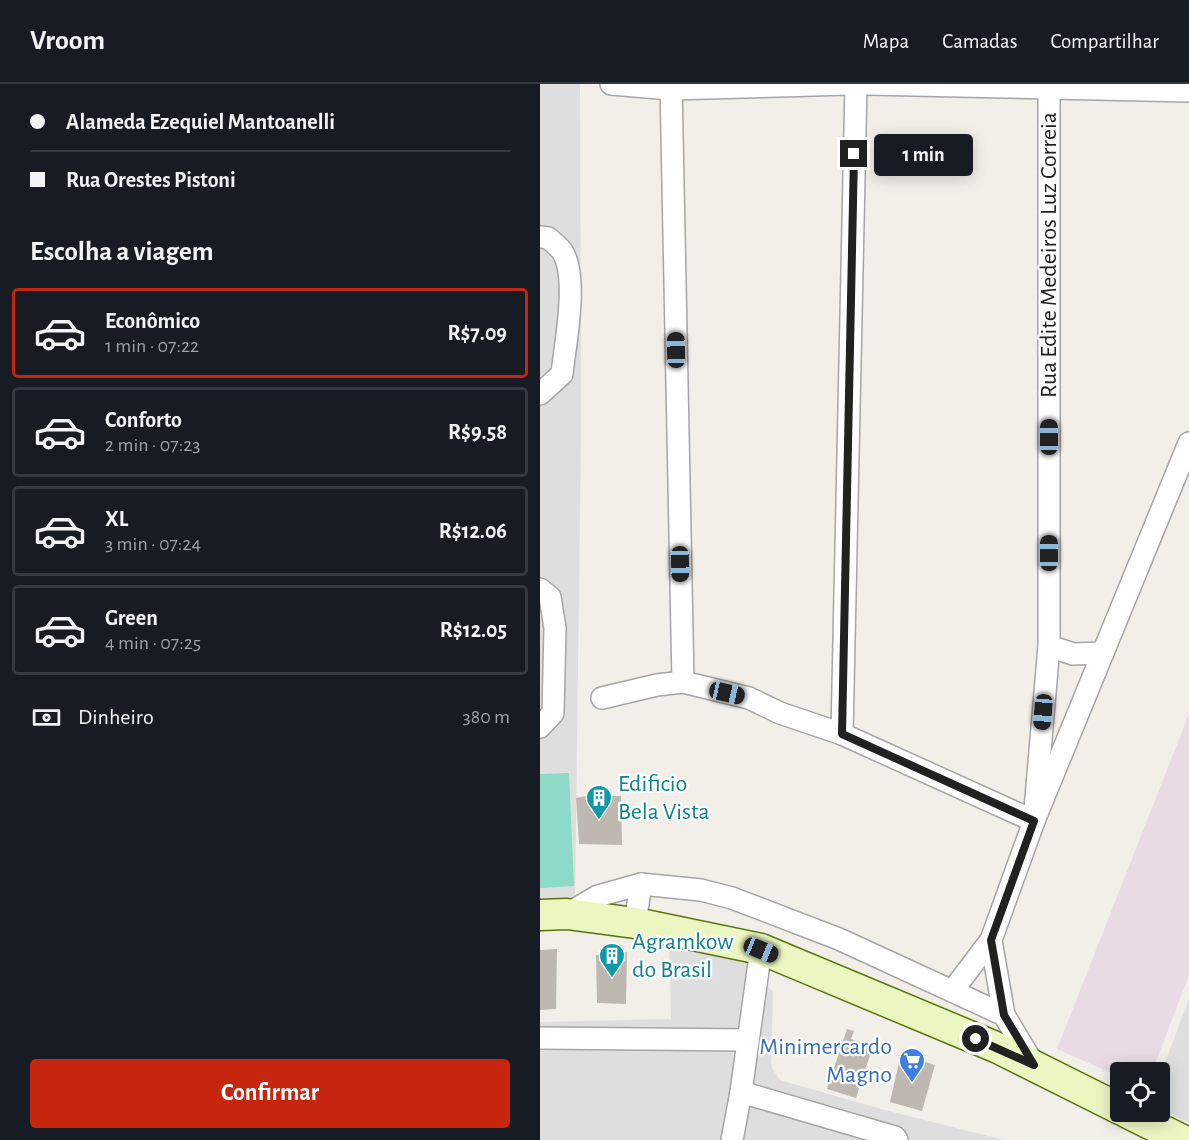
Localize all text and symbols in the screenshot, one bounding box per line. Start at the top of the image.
text: Vroom [30,27,105,55]
text: Mapa [863,31,909,52]
text: Camadas [942,31,1017,52]
text: Compartilhar [1050,31,1159,52]
text: Alameda Ezequiel Mantoanelli [66,111,335,133]
street label: Rua Edite Medeiros Luz Correia [1037,112,1061,398]
callout: 1 min [875,133,974,175]
route end [840,140,867,167]
text: 1 min [902,145,945,165]
text: Rua Orestes Pistoni [66,169,236,191]
text: Escolha a viagem [30,238,213,265]
icon: car [33,306,87,360]
text: Econômico [105,310,200,332]
text: R$7.09 [447,322,507,344]
car [667,332,685,368]
text: 1 min · 07:22 [105,336,199,356]
icon: car [33,405,87,459]
text: Conforto [105,409,182,431]
car [1040,419,1058,455]
text: R$9.58 [448,421,507,443]
text: 2 min · 07:23 [105,435,201,455]
icon: car [33,504,87,558]
text: XL [105,508,128,530]
text: R$12.06 [439,520,507,542]
text: 3 min · 07:24 [105,534,201,554]
car [1040,535,1058,571]
car [671,546,689,582]
icon: car [33,603,87,657]
text: Green [105,607,158,629]
text: R$12.05 [440,619,507,641]
text: 4 min · 07:25 [105,633,201,653]
car [707,680,747,706]
car [1032,693,1054,731]
icon: cash [30,701,63,734]
text: Dinheiro [78,706,154,728]
text: 380 m [462,707,510,727]
place label: Edificio Bela Vista [618,772,710,824]
building icon: Edificio Bela Vista [584,783,614,821]
place label: Agramkow do Brasil [632,930,733,982]
car [741,935,781,965]
building icon: Agramkow do Brasil [597,941,627,979]
route start [962,1025,989,1052]
place label: Minimercardo Magno [759,1035,892,1087]
supermarket icon: Minimercardo Magno [897,1046,927,1084]
button: Confirmar [30,1059,510,1128]
map controls [1110,1062,1170,1122]
button: locate [1110,1062,1170,1122]

